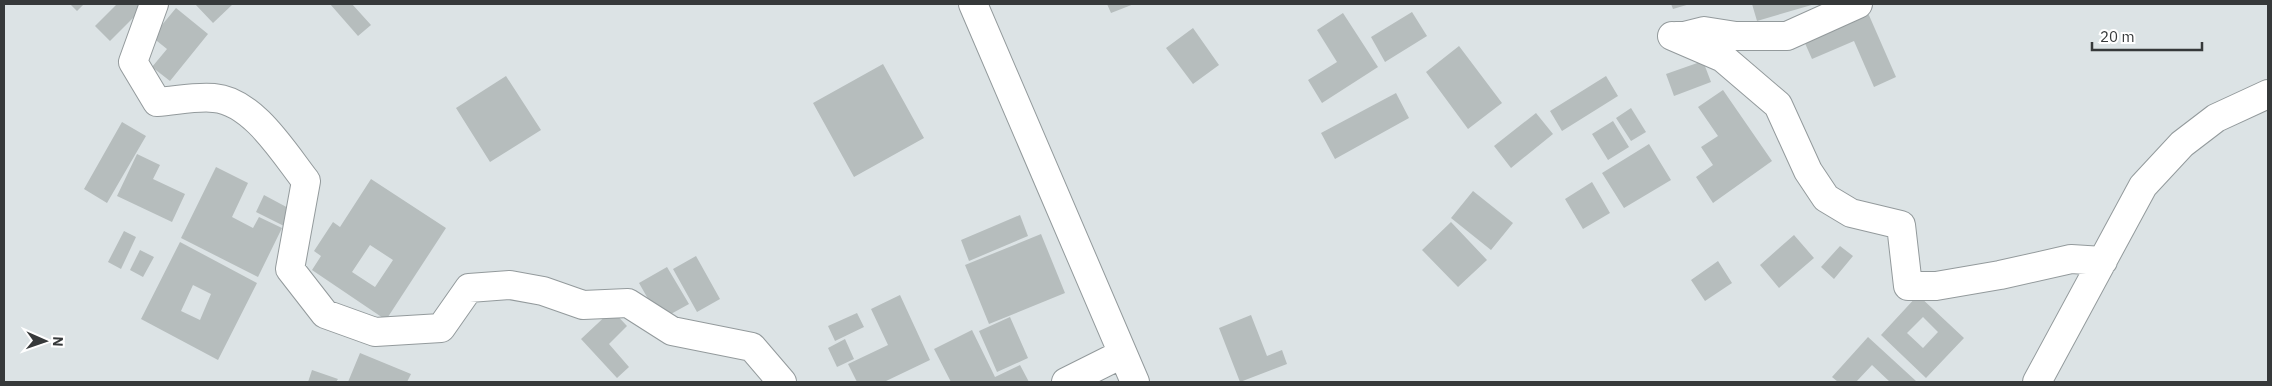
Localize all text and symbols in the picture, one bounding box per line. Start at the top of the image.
scale bar [2092,20,2202,52]
text: 20 m [2100,27,2135,46]
north arrow [20,316,70,366]
text: N [49,336,67,347]

